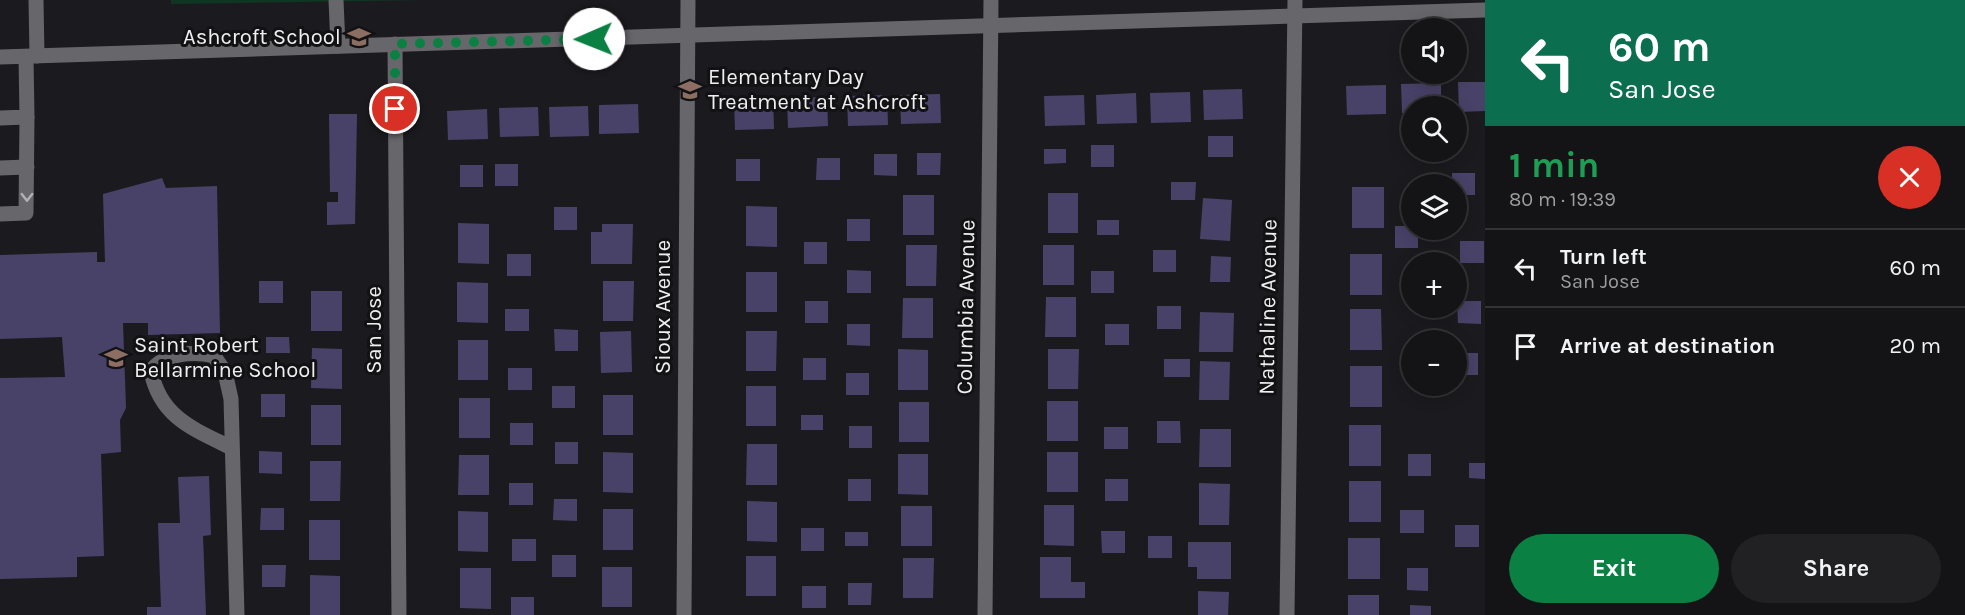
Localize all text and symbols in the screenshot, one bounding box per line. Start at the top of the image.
position arrow [562,7,626,71]
map controls [1401,18,1467,396]
button: sound [1401,18,1467,84]
text: 60 m [1608,22,1711,72]
place label: Ashcroft School [183,24,341,50]
school or university icon: Ashcroft School [346,24,372,50]
icon: left [1509,24,1587,102]
place label: Elementary Day Treatment at Ashcroft [708,64,926,115]
text: San Jose [1608,73,1716,105]
school or university icon: Elementary Day Treatment at Ashcroft [677,77,703,103]
pin [369,83,420,134]
icon: arrive [378,92,411,125]
button: search [1401,96,1467,162]
text: 1 min [1509,144,1599,186]
button: close [1878,146,1941,209]
button: layers [1401,174,1467,240]
text: 80 m · 19:39 [1509,188,1616,211]
one-way arrow [20,192,33,201]
street label: Columbia Avenue [951,219,981,395]
street label: Nathaline Avenue [1253,219,1283,395]
street label: Sioux Avenue [650,240,676,374]
text: Turn left [1560,244,1647,270]
button: + [1401,252,1467,318]
icon: left [1509,252,1542,285]
text: 60 m [1890,255,1941,281]
text: San Jose [1560,270,1640,293]
street label: San Jose [361,286,387,374]
button: − [1401,330,1467,396]
icon: arrive [1509,330,1542,363]
place label: Saint Robert Bellarmine School [134,332,316,383]
text: Arrive at destination [1560,333,1775,359]
text: 20 m [1889,333,1941,359]
school or university icon: Saint Robert Bellarmine School [103,345,129,371]
button: Exit [1509,534,1719,603]
button: Share [1731,534,1941,603]

